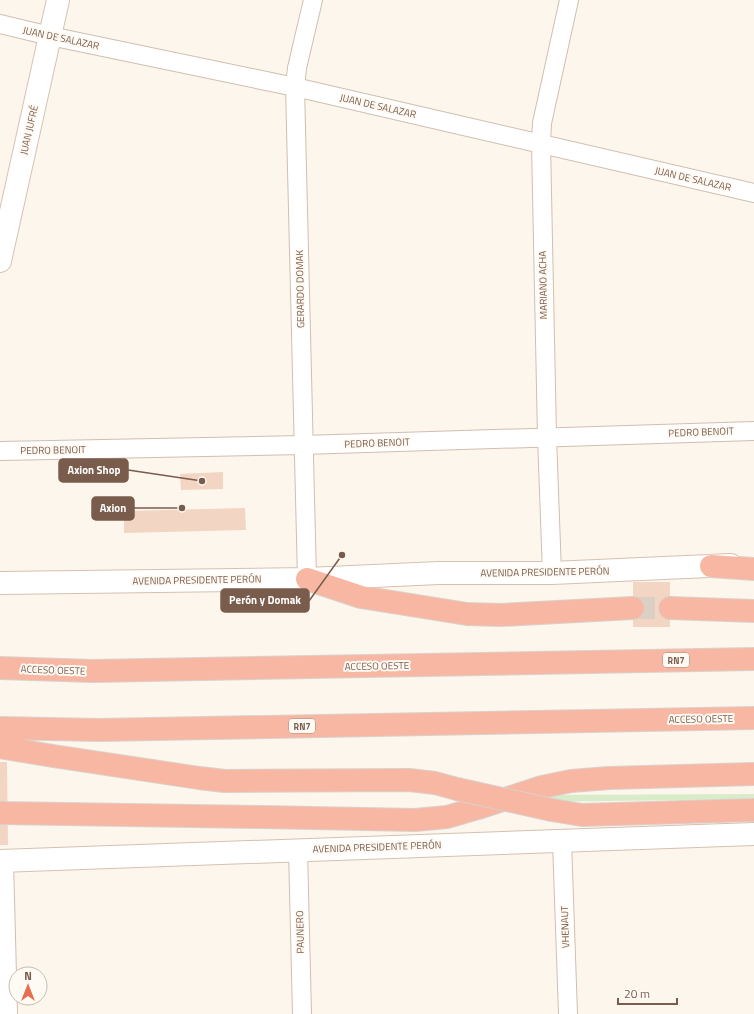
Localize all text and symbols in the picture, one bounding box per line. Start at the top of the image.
street label: JUAN DE SALAZAR [21,23,101,53]
street label: JUAN DE SALAZAR [338,90,418,122]
street label: JUAN JUFRÉ [16,103,42,156]
street label: JUAN DE SALAZAR [653,163,733,195]
street label: GERARDO DOMAK [292,249,308,328]
street label: MARIANO ACHA [535,251,551,319]
street label: PEDRO BENOIT [668,423,735,441]
street label: PEDRO BENOIT [344,434,411,452]
street label: PEDRO BENOIT [20,442,87,458]
callout: Axion Shop [59,459,128,482]
text: Axion Shop [68,462,120,478]
callout: Axion [92,497,134,520]
text: Axion [100,500,126,516]
street label: AVENIDA PRESIDENTE PERÓN [480,563,610,581]
street label: AVENIDA PRESIDENTE PERÓN [132,571,262,589]
callout: Perón y Domak [221,589,309,612]
text: Perón y Domak [229,592,301,608]
road number: RN7 [663,653,689,667]
street label: ACCESO OESTE [345,658,410,674]
street label: ACCESO OESTE [20,661,86,679]
street label: ACCESO OESTE [669,711,734,727]
road number: RN7 [289,719,315,733]
street label: AVENIDA PRESIDENTE PERÓN [312,837,442,857]
street label: VHENAUT [557,905,573,948]
street label: PAUNERO [292,910,308,954]
north arrow [8,966,48,1006]
text: N [24,968,32,984]
scale bar [618,980,677,1006]
text: 20 m [624,984,650,1003]

